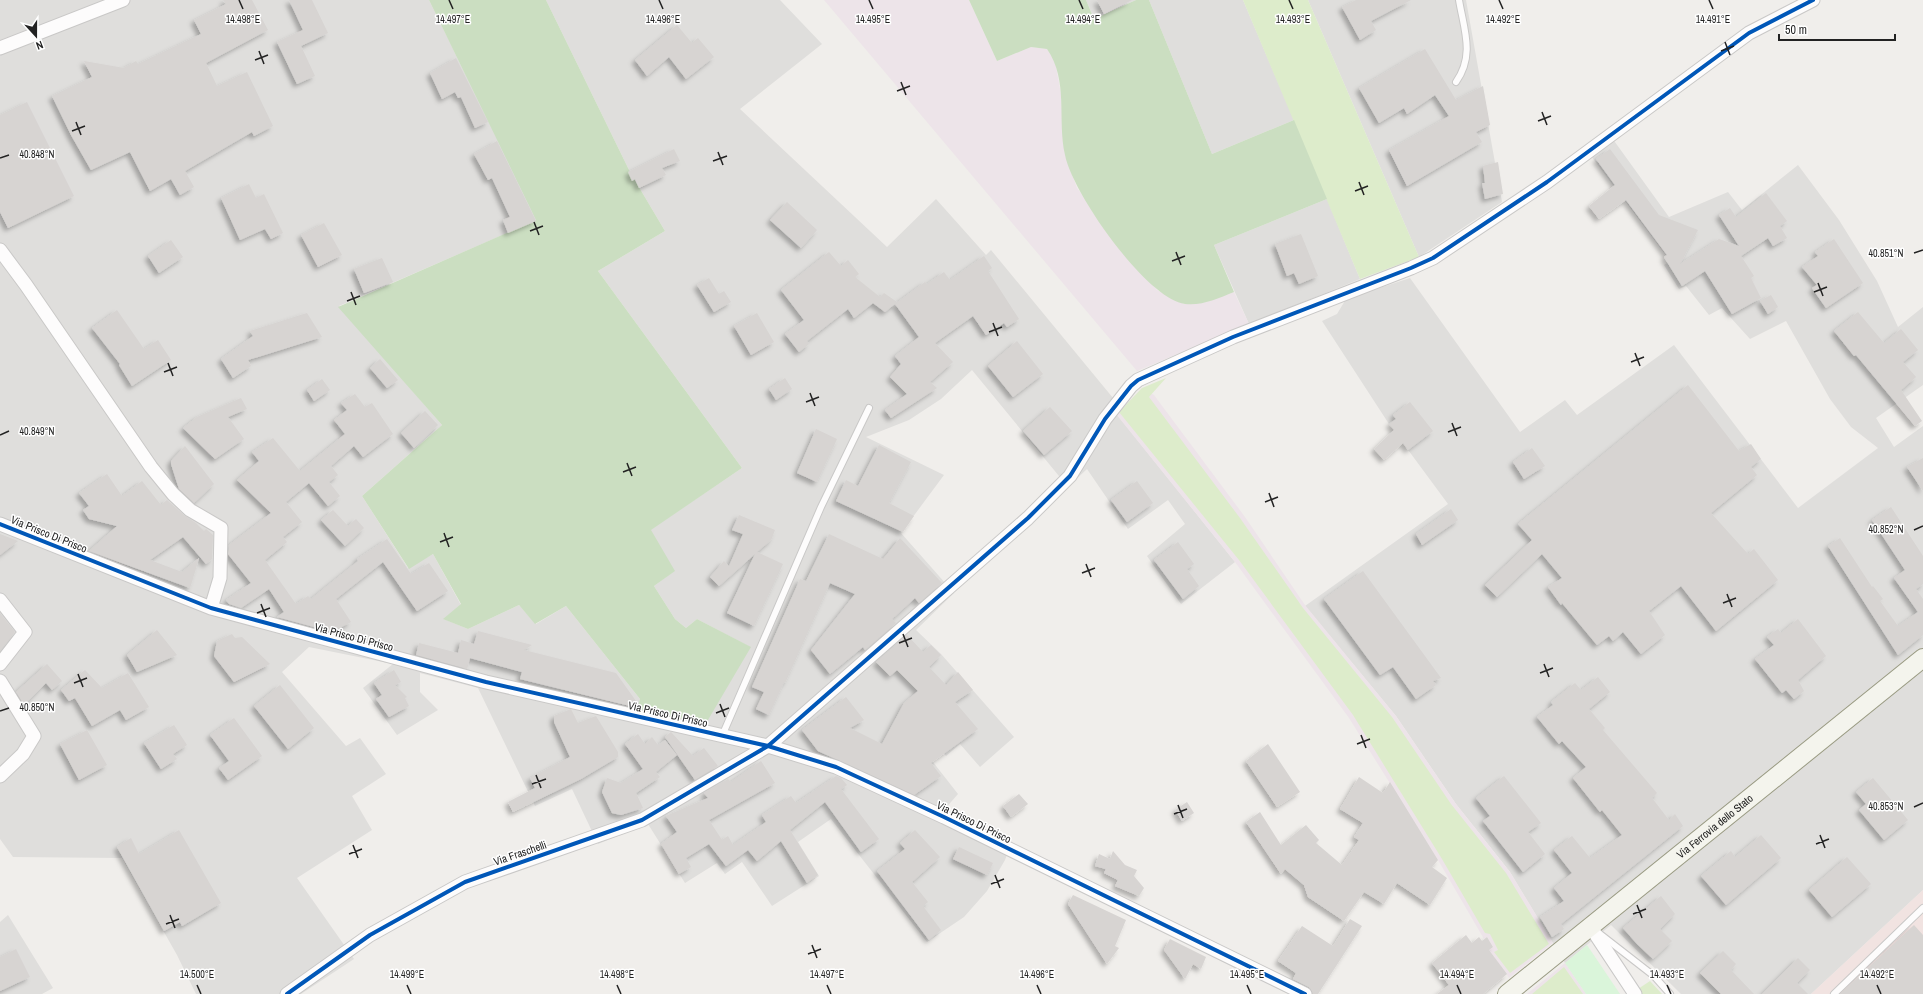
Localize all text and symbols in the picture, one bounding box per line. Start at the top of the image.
text: 14.498°E [226,13,260,26]
text: 14.497°E [436,13,470,26]
text: 14.496°E [646,13,680,26]
text: 14.495°E [856,13,890,26]
text: 14.494°E [1066,13,1100,26]
text: 14.493°E [1276,13,1310,26]
text: 14.492°E [1486,13,1520,26]
text: 14.491°E [1696,13,1730,26]
north arrow [16,16,56,56]
scale bar [1779,16,1895,42]
text: 50 m [1785,22,1807,38]
text: N [34,38,45,53]
text: 40.848°N [20,148,55,161]
text: 40.851°N [1869,247,1904,260]
text: 40.849°N [20,425,55,438]
street label: Via Prisco Di Prisco [9,512,89,556]
text: 40.852°N [1869,523,1904,536]
street label: Via Prisco Di Prisco [313,620,395,654]
street label: Via Prisco Di Prisco [627,698,709,730]
text: 40.850°N [20,701,55,714]
street label: Via Ferrovia dello Stato [1674,791,1756,861]
street label: Via Prisco Di Prisco [935,798,1013,846]
text: 40.853°N [1869,800,1904,813]
street label: Via Fraschelli [492,837,548,869]
text: 14.500°E [180,968,214,981]
text: 14.499°E [390,968,424,981]
text: 14.498°E [600,968,634,981]
text: 14.497°E [810,968,844,981]
text: 14.496°E [1020,968,1054,981]
text: 14.495°E [1230,968,1264,981]
text: 14.494°E [1440,968,1474,981]
text: 14.493°E [1650,968,1684,981]
text: 14.492°E [1860,968,1894,981]

